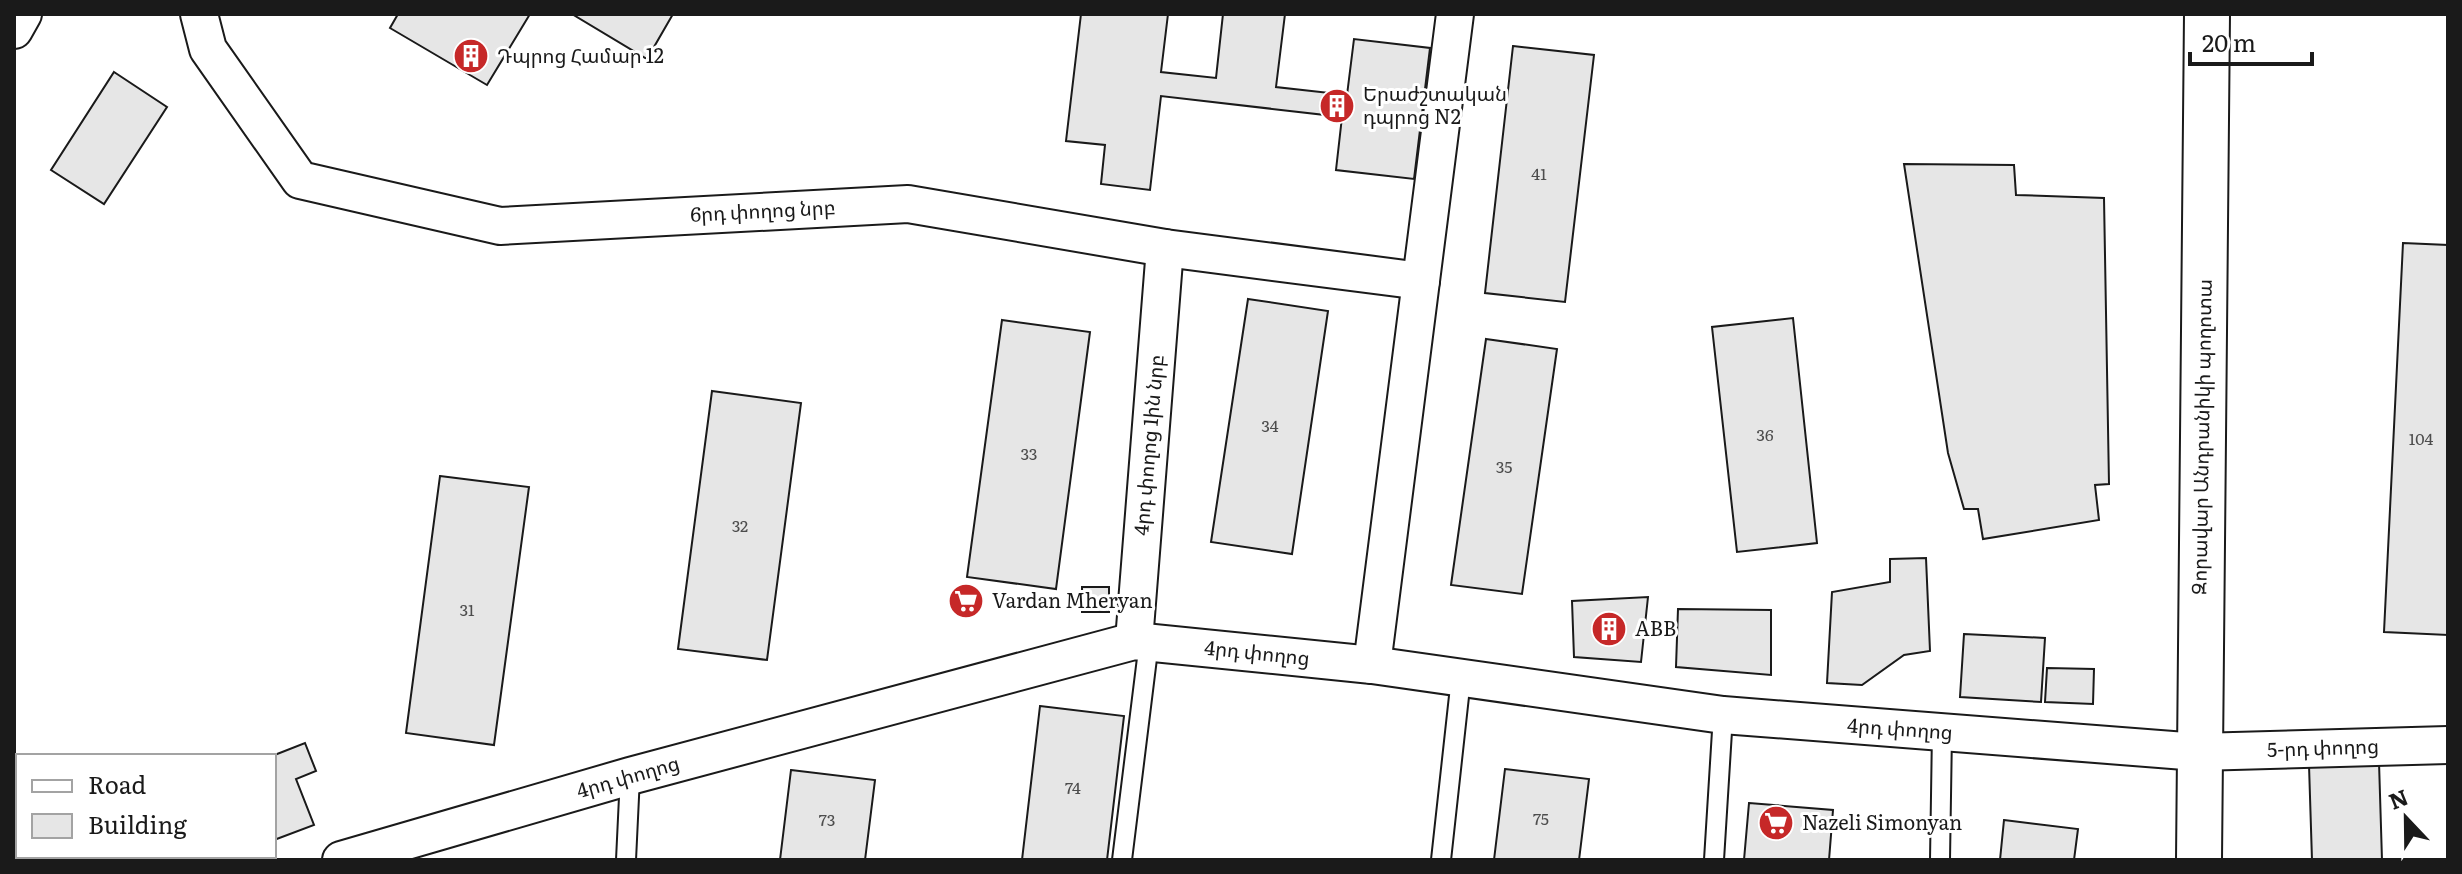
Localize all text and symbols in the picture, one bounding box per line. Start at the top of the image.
scale bar [2190,16,2312,66]
text: 20 m [2202,24,2256,59]
building icon: Դպրոց Համար 12 [452,37,490,75]
place label: Դպրոց Համար 12 [497,39,664,69]
place label: Երաժշտական դպրոց N2 [1363,77,1507,130]
building icon: Երաժշտական դպրոց N2 [1318,87,1356,125]
house number: 41 [1531,161,1547,185]
street label: 6րդ փողոց նրբ [690,190,836,228]
street label: Զորավար Անդրանիկի պողոտա [2182,279,2218,595]
street label: 4րդ փողոց 1ին նրբ [1124,353,1170,537]
house number: 34 [1261,413,1279,437]
house number: 36 [1756,422,1774,446]
house number: 104 [2409,426,2433,450]
house number: 33 [1021,441,1037,465]
house number: 35 [1496,454,1512,478]
house number: 32 [732,513,748,537]
supermarket icon: Vardan Mheryan [947,582,985,620]
place label: Vardan Mheryan [992,584,1153,614]
house number: 31 [459,597,475,621]
building icon: ABB [1590,610,1628,648]
place label: ABB [1635,612,1676,642]
street label: 4րդ փողոց [1203,631,1311,671]
street label: 4րդ փողոց [1846,708,1954,746]
street label: 5-րդ փողոց [2266,729,2379,763]
street label: 4րդ փողոց [572,746,682,804]
legend [16,754,276,858]
text: Road [88,766,147,801]
house number: 74 [1065,775,1081,799]
north arrow [2366,778,2446,858]
text: N [2383,779,2413,817]
supermarket icon: Nazeli Simonyan [1757,804,1795,842]
text: Building [88,806,187,841]
house number: 75 [1533,806,1549,830]
place label: Nazeli Simonyan [1802,806,1962,836]
house number: 73 [819,807,835,831]

